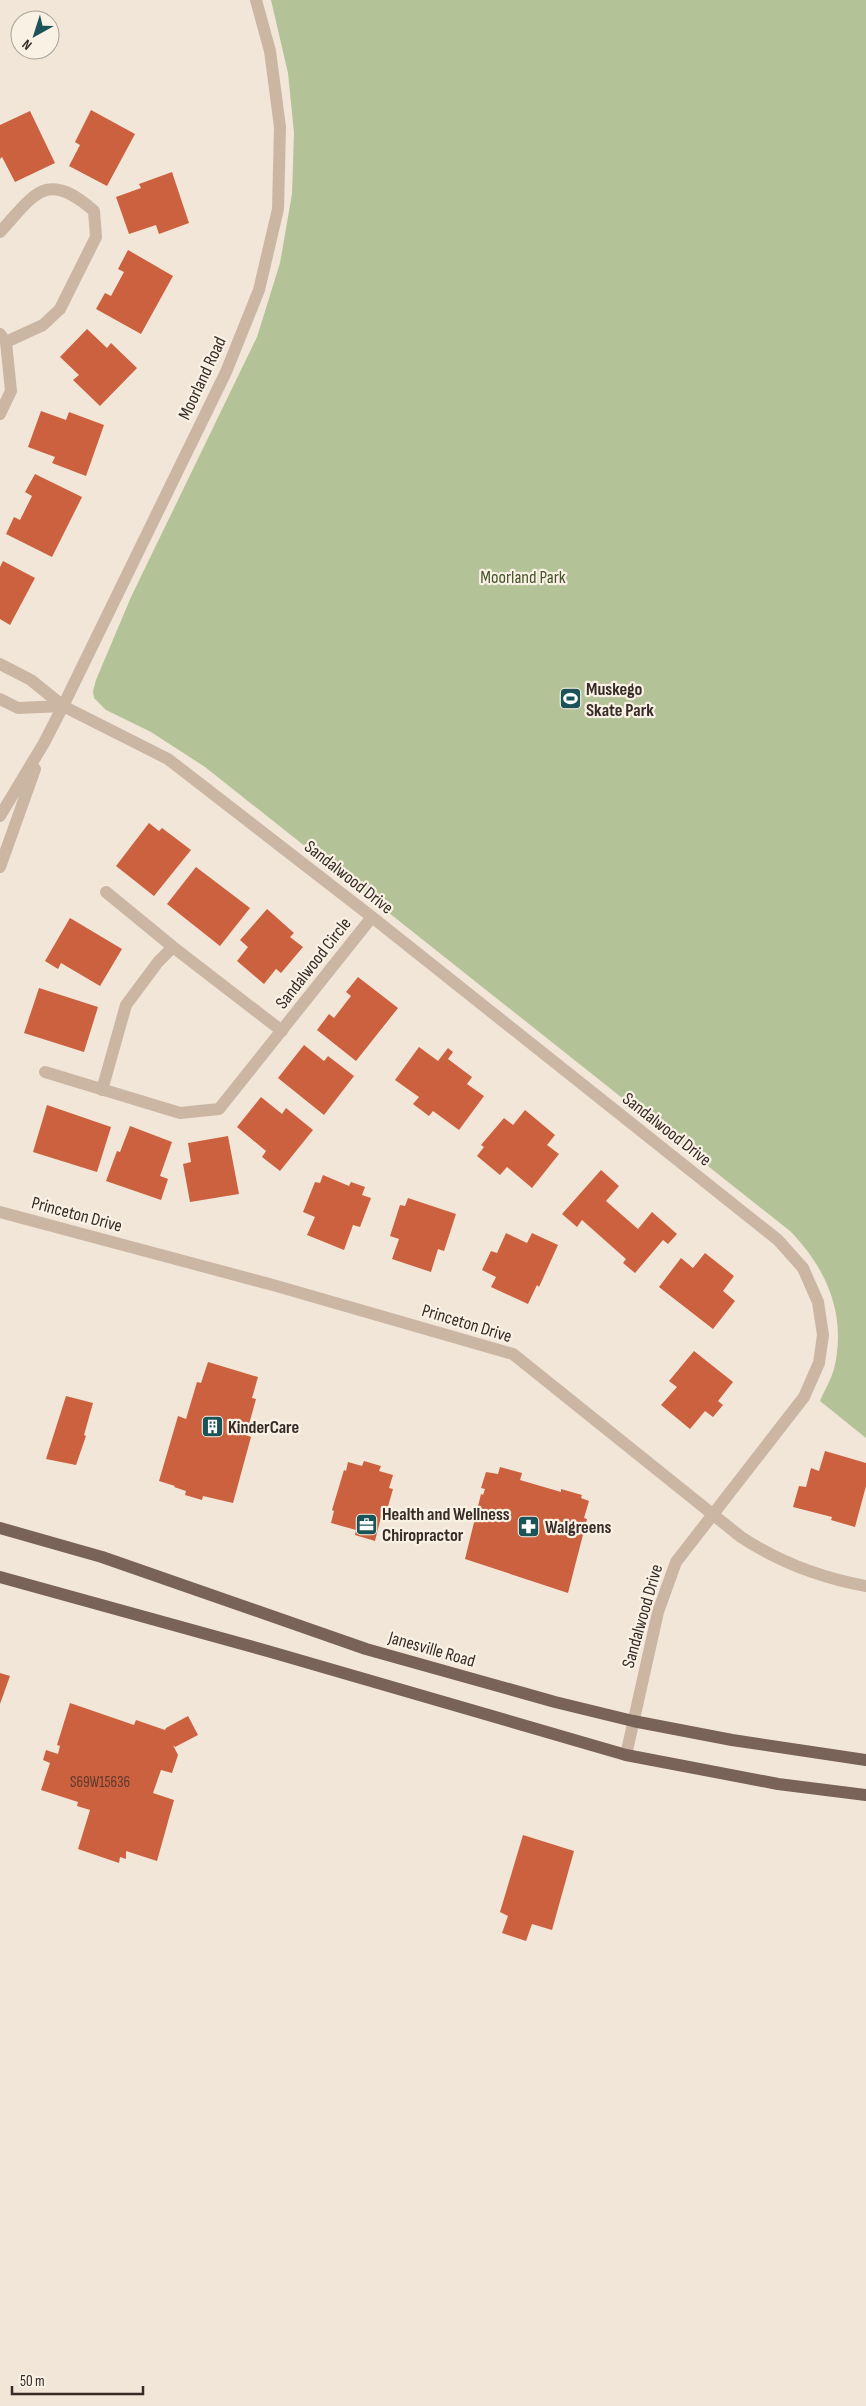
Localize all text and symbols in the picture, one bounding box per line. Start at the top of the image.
north arrow [10,10,60,60]
text: N [19,36,35,54]
street label: Moorland Road [174,333,231,423]
park label: Moorland Park [480,567,566,588]
place label: Muskego Skate Park [586,679,654,721]
sports icon: Muskego Skate Park [558,687,582,711]
street label: Sandalwood Drive [300,836,397,919]
street label: Sandalwood Circle [271,913,356,1013]
street label: Sandalwood Drive [618,1088,715,1171]
street label: Princeton Drive [29,1192,124,1237]
street label: Princeton Drive [419,1300,514,1347]
building icon: KinderCare [200,1415,224,1439]
place label: KinderCare [228,1417,299,1438]
place label: Health and Wellness Chiropractor [382,1504,510,1546]
office icon: Health and Wellness Chiropractor [354,1512,378,1536]
pharmacy icon: Walgreens [517,1515,541,1539]
place label: Walgreens [545,1517,611,1538]
street label: Sandalwood Drive [618,1562,667,1670]
street label: Janesville Road [385,1627,478,1672]
house number: S69W15636 [70,1773,130,1792]
scale bar [12,2364,144,2396]
text: 50 m [20,2372,45,2391]

